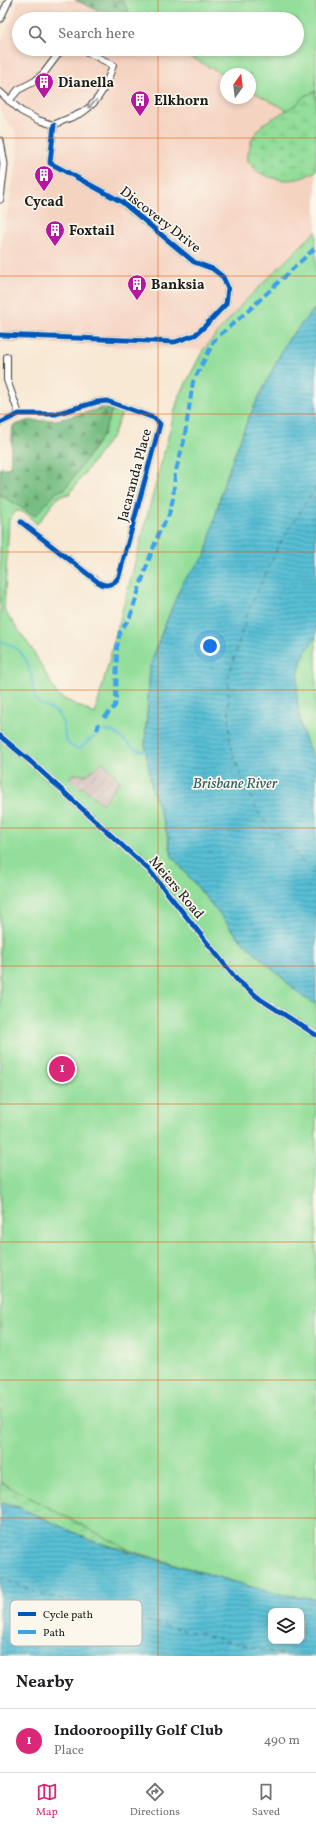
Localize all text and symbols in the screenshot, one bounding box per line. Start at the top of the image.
search box [12,12,304,56]
icon: search [26,23,48,45]
text: Search here [58,24,135,45]
north arrow [220,68,256,104]
building icon: Dianella [33,71,55,99]
place label: Dianella [58,74,115,93]
building icon: Elkhorn [129,89,151,117]
place label: Elkhorn [154,92,209,111]
one-way arrow [87,99,97,108]
building icon: Cycad [33,164,55,192]
street label: Discovery Drive [116,183,205,258]
place label: Cycad [25,193,64,212]
building icon: Foxtail [44,219,66,247]
place label: Foxtail [69,222,115,241]
building icon: Banksia [126,273,148,301]
place label: Banksia [151,276,205,295]
street label: Jacaranda Place [114,426,157,524]
your location [200,636,220,656]
water label: Brisbane River [193,774,278,795]
street label: Meiers Road [144,853,208,923]
pin: 1 [49,1054,75,1084]
legend [10,1600,142,1646]
text: Cycle path [43,1608,93,1623]
map controls [268,1608,304,1644]
button: layers [268,1608,304,1644]
text: Path [43,1626,66,1641]
text: Nearby [16,1671,74,1694]
text: Indooroopilly Golf Club [54,1721,223,1742]
text: 1 [26,1732,32,1750]
text: 490 m [264,1732,300,1750]
text: Place [54,1742,84,1760]
tab: Map [36,1781,58,1820]
tab: Directions [130,1781,180,1820]
tab: Saved [252,1781,280,1820]

